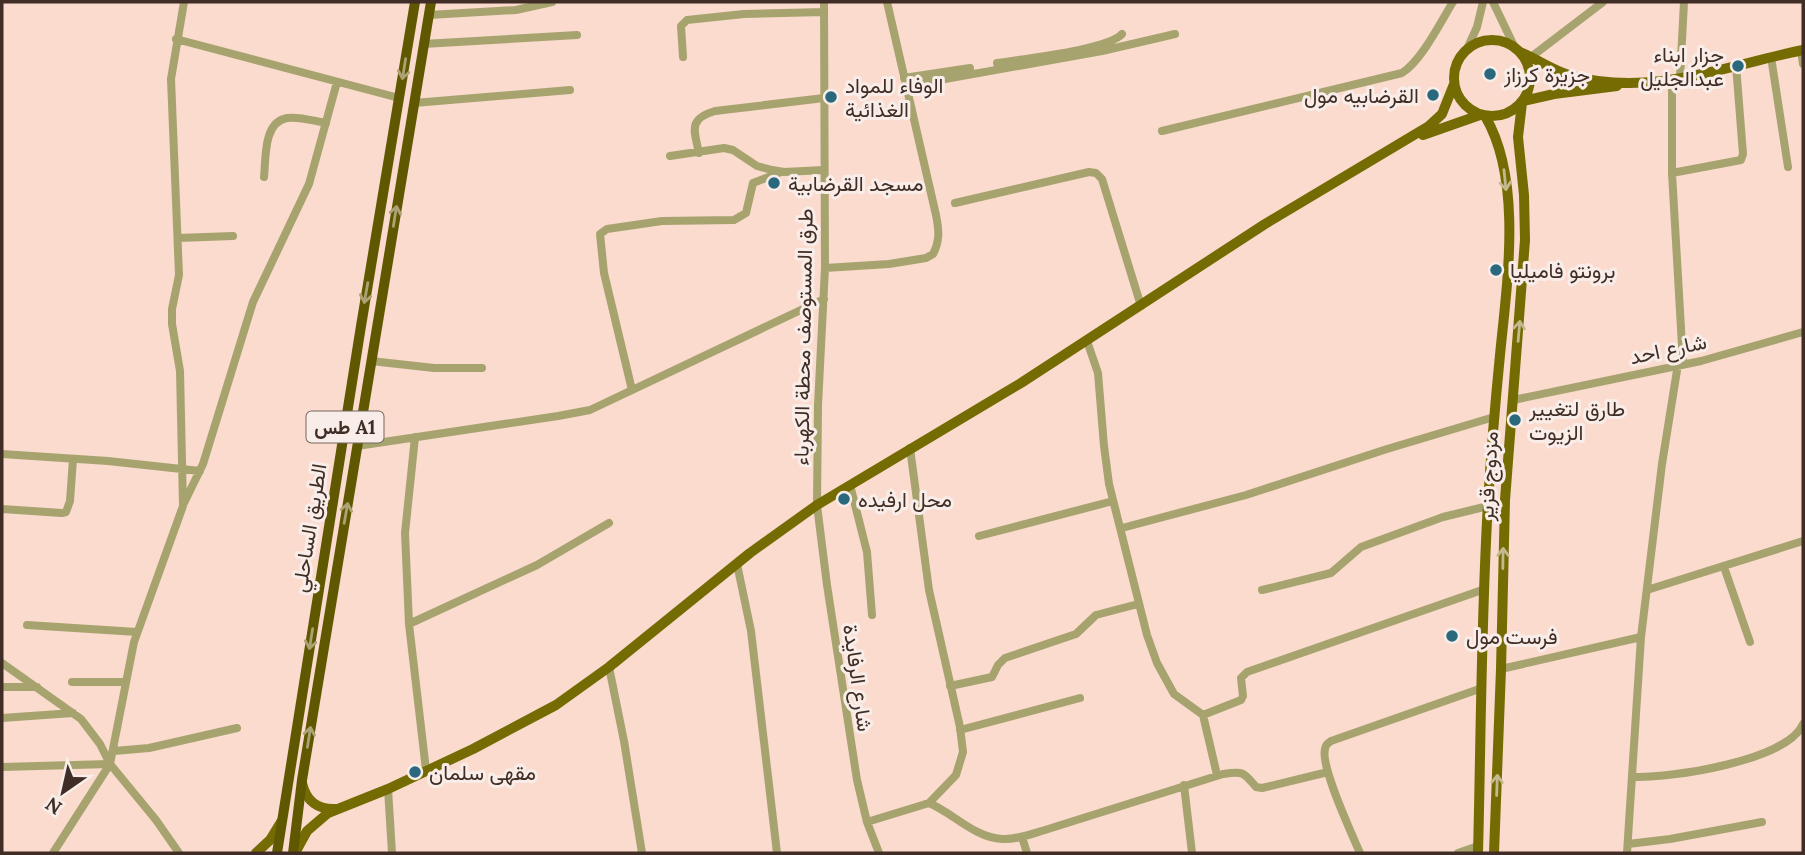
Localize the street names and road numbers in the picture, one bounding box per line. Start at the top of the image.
street label: طرق المستوصف محطة الكهرباء [787,208,819,466]
street label: شارع احد [1627,328,1709,371]
road number: طس A1 [306,412,384,442]
street label: مزدوج قزير [1472,431,1505,523]
street label: الطريق الساحلي [285,462,336,595]
street label: شارع الرفايدة [836,623,879,733]

